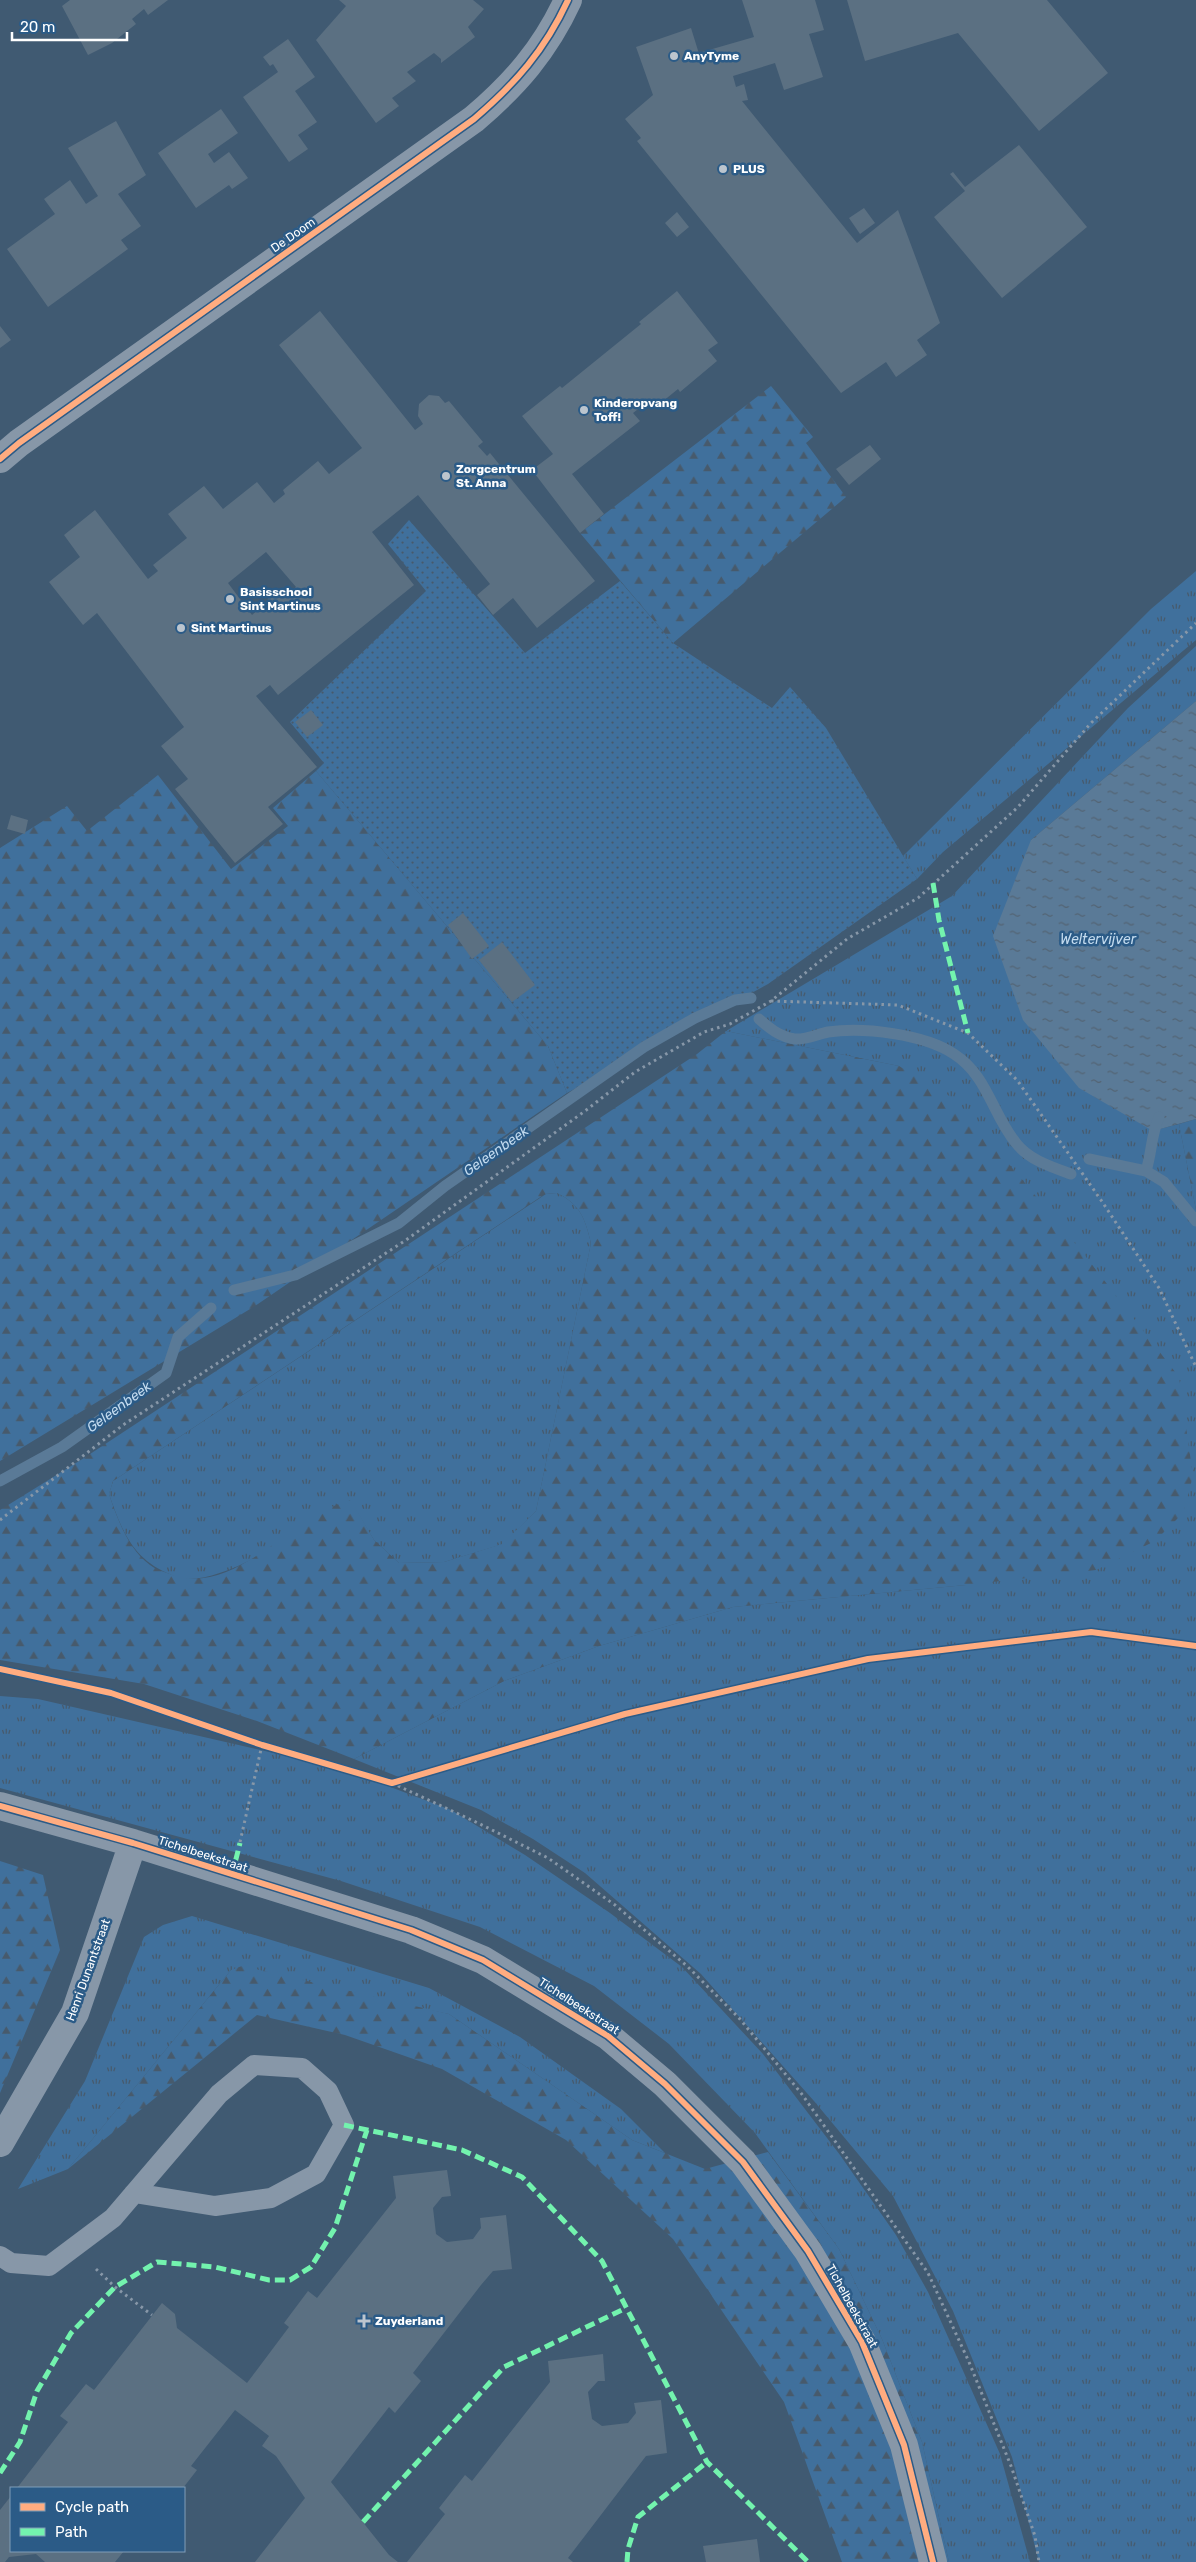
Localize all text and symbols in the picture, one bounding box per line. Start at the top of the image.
scale bar [12,10,128,42]
text: 20 m [20,18,55,36]
place label: AnyTyme [684,49,739,63]
marker: AnyTyme [668,50,680,62]
place label: PLUS [733,162,765,176]
marker: PLUS [717,163,729,175]
street label: De Doom [268,215,318,255]
place label: Kinderopvang Toff! [594,396,677,424]
marker: Kinderopvang Toff! [578,404,590,416]
place label: Zorgcentrum St. Anna [456,462,536,490]
marker: Zorgcentrum St. Anna [440,470,452,482]
place label: Basisschool Sint Martinus [240,585,321,613]
marker: Basisschool Sint Martinus [224,593,236,605]
place label: Sint Martinus [191,621,272,635]
marker: Sint Martinus [175,622,187,634]
water label: Weltervijver [1060,931,1137,948]
water label: Geleenbeek [460,1122,533,1180]
water label: Geleenbeek [83,1377,155,1436]
street label: Tichelbeekstraat [157,1833,250,1875]
street label: Henri Dunantstraat [63,1917,113,2023]
street label: Tichelbeekstraat [536,1975,622,2037]
street label: Tichelbeekstraat [823,2262,881,2350]
marker: Zuyderland [357,2314,371,2328]
place label: Zuyderland [375,2314,443,2328]
legend [10,2487,185,2552]
text: Cycle path [55,2498,129,2516]
text: Path [55,2523,88,2541]

